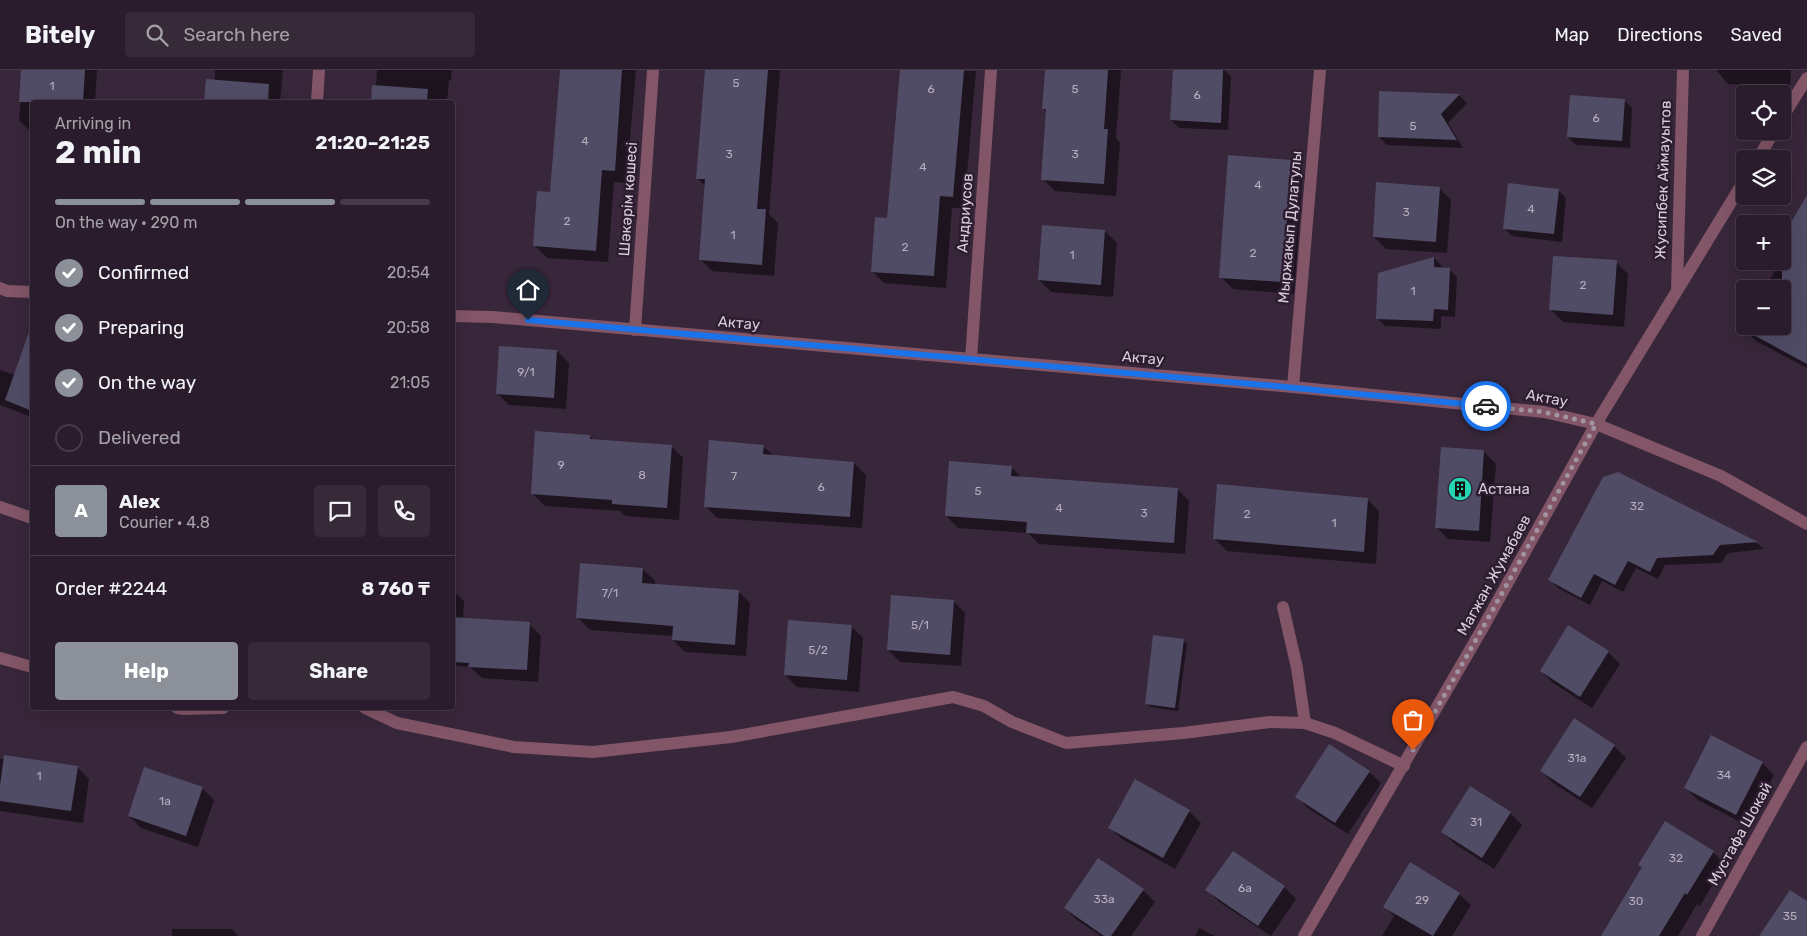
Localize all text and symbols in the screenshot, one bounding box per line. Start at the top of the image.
search box [125,12,475,57]
text: Bitely [25,21,95,49]
icon: search [143,21,171,49]
text: Search here [183,23,290,46]
text: Map [1554,24,1589,46]
text: Directions [1617,24,1703,46]
text: Saved [1731,24,1782,46]
house number: 5 [732,76,740,90]
house number: 1 [49,79,55,93]
house number: 6 [927,82,935,96]
house number: 5 [1071,82,1079,96]
map controls [1736,85,1791,335]
button: locate [1736,85,1791,140]
house number: 6 [1193,88,1201,102]
street label: Жусипбек Аймауытов [1651,100,1675,260]
house number: 6 [1592,111,1600,125]
text: Arriving in [55,114,131,133]
house number: 5 [1409,119,1417,133]
text: 21:20–21:25 [315,131,430,154]
text: 2 min [55,133,142,171]
house number: 4 [581,134,589,148]
street label: Шәкәрім көшесі [615,141,641,257]
house number: 3 [725,147,733,161]
house number: 3 [1071,147,1079,161]
street label: Мыржакып Дулатулы [1274,150,1306,304]
button: layers [1736,150,1791,205]
house number: 4 [919,160,927,174]
street label: Андриусов [953,173,977,253]
house number: 4 [1254,178,1262,192]
house number: 4 [1527,202,1535,216]
house number: 3 [1402,205,1410,219]
text: On the way · 290 m [55,213,198,232]
house number: 2 [563,214,571,228]
button: + [1736,215,1791,270]
house number: 1 [730,228,736,242]
house number: 2 [901,240,909,254]
house number: 2 [1249,246,1257,260]
house number: 1 [1069,248,1075,262]
icon: check [55,259,83,287]
text: Confirmed [98,261,189,284]
text: 20:54 [387,263,430,282]
pin [507,269,549,320]
icon: home [514,276,542,304]
house number: 2 [1579,278,1587,292]
button: − [1736,280,1791,335]
house number: 1 [1410,284,1416,298]
street label: Актау [717,312,761,334]
icon: check [55,314,83,342]
text: Preparing [98,316,184,339]
text: 20:58 [387,318,430,337]
street label: Актау [1121,347,1165,369]
house number: 9/1 [517,365,535,379]
icon: check [55,369,83,397]
text: On the way [98,371,196,394]
text: 21:05 [390,373,430,392]
courier [1461,381,1511,431]
street label: Актау [1525,385,1569,411]
icon: car [1472,392,1500,420]
text: Delivered [98,426,181,449]
house number: 9 [557,458,565,472]
house number: 8 [638,468,646,482]
house number: 7 [731,469,737,483]
building icon: Астана [1447,476,1473,502]
house number: 6 [817,480,825,494]
place label: Астана [1478,480,1530,498]
house number: 5 [974,484,982,498]
button: chat [314,485,366,537]
button: phone [378,485,430,537]
text: Alex [119,490,160,513]
text: A [74,499,88,522]
house number: 32 [1630,499,1644,513]
house number: 4 [1055,501,1063,515]
house number: 3 [1140,506,1148,520]
house number: 2 [1243,507,1251,521]
street label: Магжан Жумабаев [1453,512,1535,638]
text: Courier · 4.8 [119,513,210,532]
house number: 1 [1331,516,1337,530]
text: Order #2244 [55,577,167,600]
text: 8 760 ₸ [361,577,430,600]
house number: 7/1 [602,586,618,600]
house number: 5/1 [911,618,929,632]
button: Help [55,642,238,700]
button: Share [248,642,430,700]
house number: 5/2 [808,643,828,657]
pin [1392,699,1434,750]
icon: bag [1399,706,1427,734]
house number: 31а [1568,751,1586,765]
house number: 34 [1717,768,1732,782]
house number: 1 [36,769,42,783]
street label: Мустафа Шокай [1704,779,1776,889]
house number: 1а [159,794,171,808]
house number: 31 [1470,815,1482,829]
house number: 32 [1669,851,1683,865]
house number: 6а [1238,881,1252,895]
house number: 33а [1093,892,1115,906]
house number: 29 [1415,893,1429,907]
house number: 30 [1629,894,1643,908]
house number: 35 [1783,909,1797,923]

